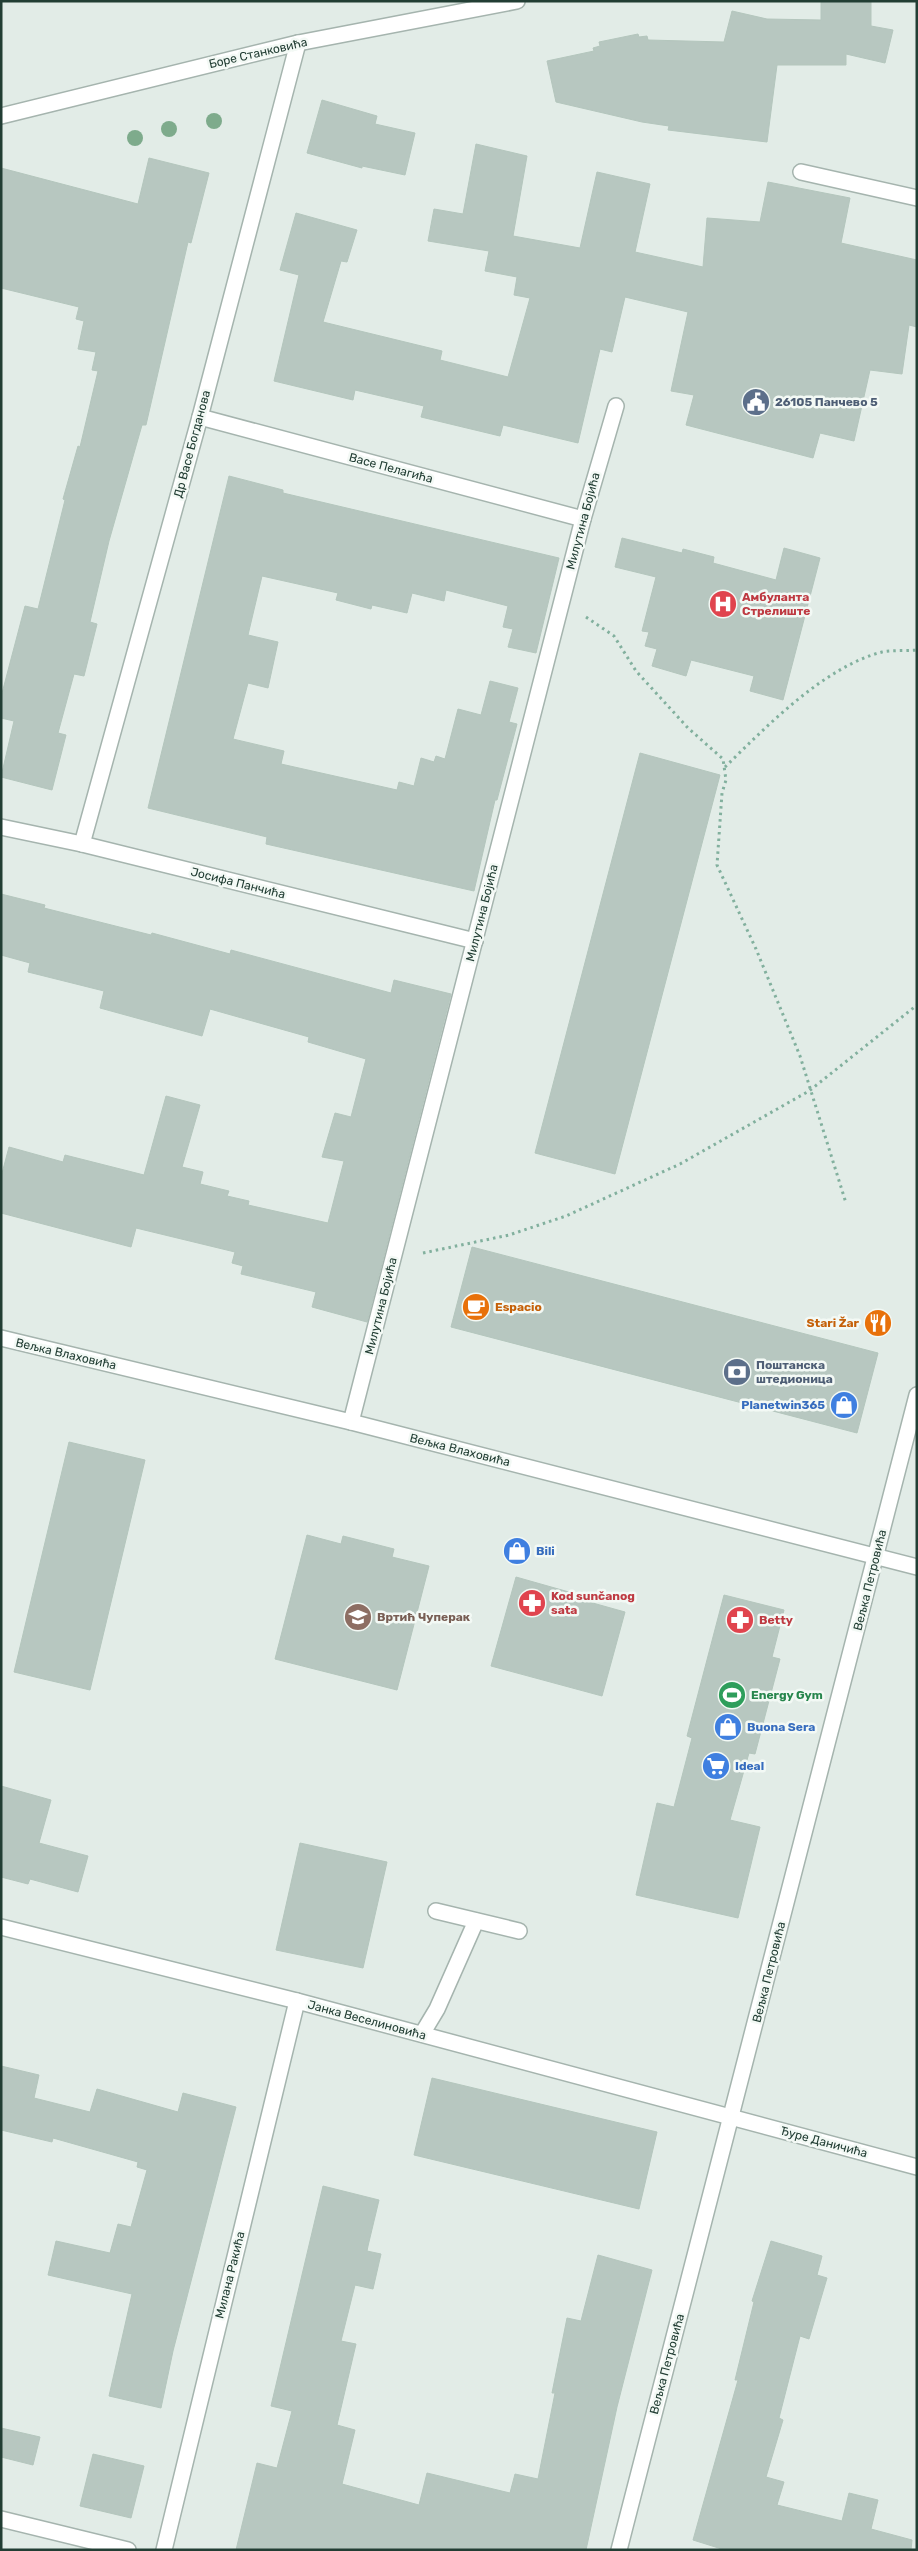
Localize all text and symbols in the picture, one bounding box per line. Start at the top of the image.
street label: Боре Станковића [207,35,309,71]
public building icon: 26105 Панчево 5 [741,387,771,417]
street label: Др Васе Богданова [171,389,213,499]
place label: 26105 Панчево 5 [775,395,878,409]
street label: Васе Пелагића [348,450,434,486]
street label: Милутина Бојића [563,471,603,571]
hospital icon: Амбуланта Стрелиште [708,589,738,619]
place label: Амбуланта Стрелиште [742,590,810,618]
street label: Милутина Бојића [463,863,501,963]
street label: Јосифа Панчића [189,864,287,902]
street label: Милутина Бојића [362,1256,400,1356]
cafe icon: Espacio [461,1292,491,1322]
place label: Espacio [495,1300,542,1314]
restaurant icon: Stari Žar [863,1308,893,1338]
place label: Stari Žar [807,1316,860,1330]
street label: Вељка Влаховића [14,1336,118,1372]
bank icon: Поштанска штедионица [722,1357,752,1387]
place label: Поштанска штедионица [756,1358,833,1386]
shop icon: Planetwin365 [829,1390,859,1420]
place label: Planetwin365 [741,1398,825,1412]
street label: Вељка Влаховића [408,1431,512,1469]
street label: Вељка Петровића [851,1528,889,1632]
shop icon: Bili [502,1536,532,1566]
place label: Bili [536,1544,555,1558]
pharmacy icon: Kod sunčanog sata [517,1588,547,1618]
place label: Kod sunčanog sata [551,1589,635,1617]
school or university icon: Вртић Чуперак [343,1602,373,1632]
pharmacy icon: Betty [725,1605,755,1635]
place label: Вртић Чуперак [377,1610,471,1624]
place label: Betty [759,1613,793,1627]
sports icon: Energy Gym [717,1680,747,1710]
place label: Energy Gym [751,1688,823,1702]
shop icon: Buona Sera [713,1712,743,1742]
place label: Buona Sera [747,1720,815,1734]
supermarket icon: Ideal [701,1751,731,1781]
place label: Ideal [735,1759,764,1773]
street label: Вељка Петровића [750,1920,788,2024]
street label: Јанка Веселиновића [306,1997,428,2043]
street label: Ђуре Даничића [779,2124,869,2160]
street label: Милана Ракића [212,2230,248,2320]
street label: Вељка Петровића [647,2312,687,2416]

